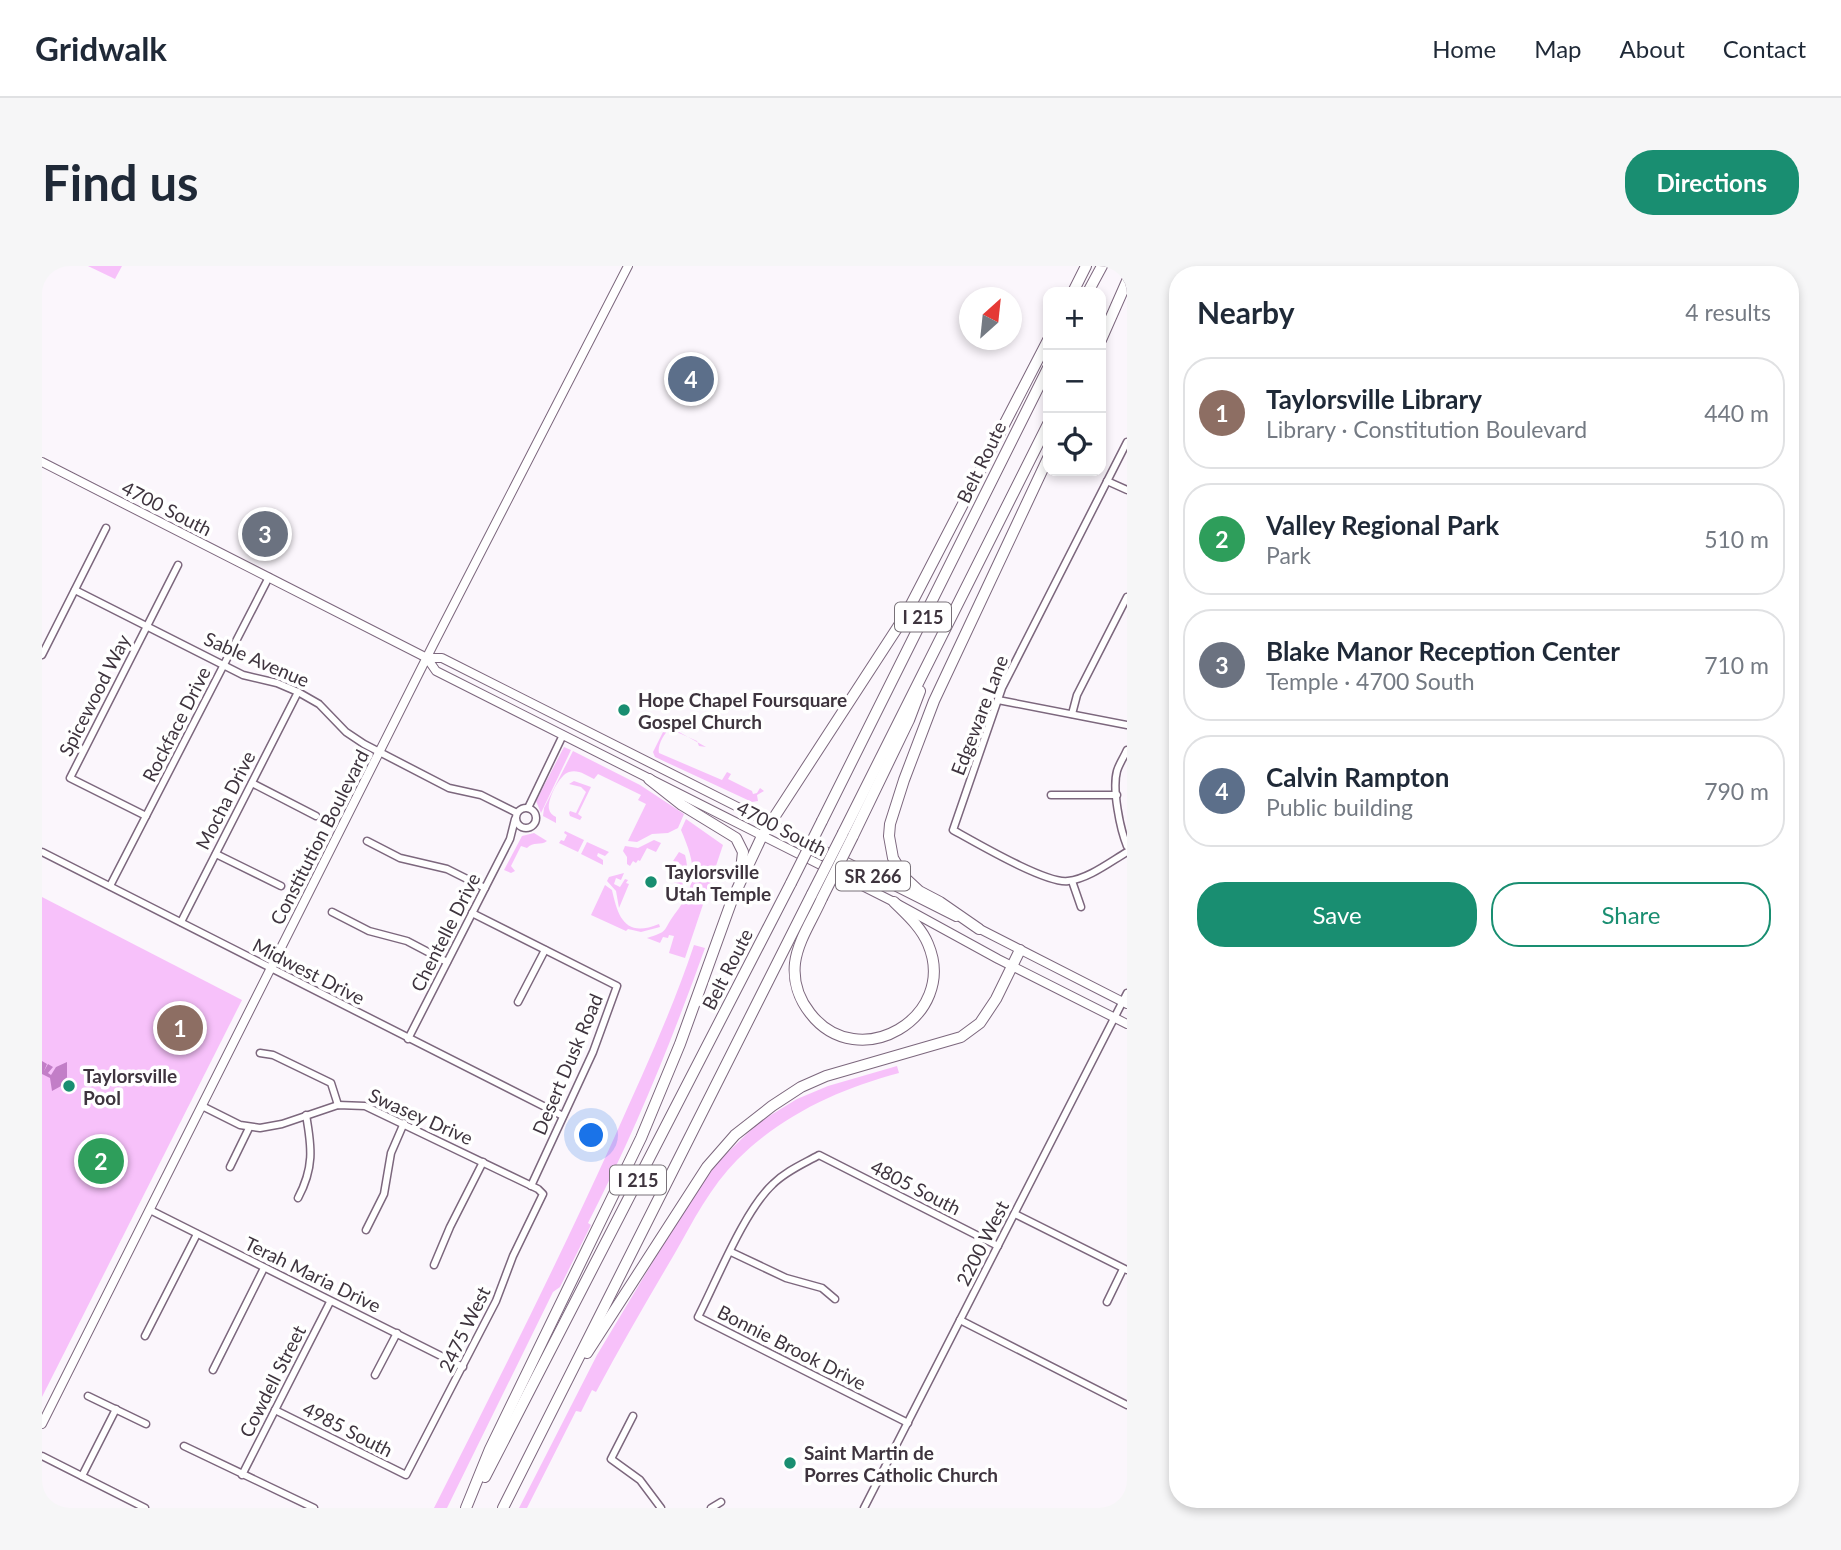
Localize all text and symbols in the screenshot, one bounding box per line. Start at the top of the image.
text: Gridwalk [35,28,167,68]
text: Home [1432,34,1496,63]
text: Map [1534,34,1582,63]
text: About [1620,34,1685,63]
text: Contact [1723,34,1806,63]
button: Directions [1625,150,1799,215]
text: Find us [42,153,199,211]
north arrow [959,287,1022,350]
map controls [1043,287,1106,476]
button: + [1043,287,1106,350]
text: Nearby [1197,294,1295,330]
text: 4 results [1685,298,1771,326]
button: − [1043,350,1106,413]
pin: 4 [668,353,714,405]
text: Taylorsville Library [1266,383,1482,415]
text: 1 [1215,399,1229,427]
text: 440 m [1704,399,1769,427]
button: locate [1043,413,1106,476]
text: Library · Constitution Boulevard [1266,415,1587,443]
street label: Belt Route [951,418,1011,506]
street label: 4700 South [118,476,216,540]
pin: 3 [242,508,288,560]
text: Valley Regional Park [1266,509,1499,541]
text: 2 [1215,525,1229,553]
text: 510 m [1704,525,1769,553]
text: Park [1266,541,1311,569]
road number: I 215 [895,603,951,632]
street label: Sable Avenue [201,627,313,691]
street label: Spicewood Way [53,630,135,760]
text: Blake Manor Reception Center [1266,635,1620,667]
text: 3 [1215,651,1229,679]
text: 710 m [1704,651,1769,679]
street label: Edgeware Lane [946,652,1012,778]
street label: Rockface Drive [137,663,215,785]
text: Temple · 4700 South [1266,667,1475,695]
place label: Hope Chapel Foursquare Gospel Church [638,688,847,733]
marker: Hope Chapel Foursquare Gospel Church [616,702,632,718]
street label: Constitution Boulevard [265,746,373,928]
street label: Mocha Drive [190,747,260,853]
text: Calvin Rampton [1266,761,1449,793]
text: 4 [1215,777,1229,805]
text: 790 m [1704,777,1769,805]
text: Public building [1266,793,1413,821]
street label: 4700 South [733,796,831,860]
place label: Taylorsville Utah Temple [665,860,771,905]
road number: SR 266 [836,862,910,890]
street label: Chentelle Drive [405,869,485,995]
marker: Taylorsville Utah Temple [643,874,659,890]
button: Save [1197,882,1477,947]
button: Share [1491,882,1771,947]
street label: Belt Route [697,925,757,1013]
street label: Midwest Drive [249,933,369,1009]
street label: Desert Dusk Road [527,990,607,1138]
pin: 1 [157,1002,203,1054]
place label: Taylorsville Pool [83,1064,177,1109]
marker: Taylorsville Pool [61,1078,77,1094]
street label: Swasey Drive [365,1083,477,1149]
your location [574,1118,608,1152]
pin: 2 [78,1135,124,1187]
street label: 4805 South [867,1155,965,1219]
road number: I 215 [610,1166,666,1195]
street label: 2200 West [951,1196,1013,1289]
street label: Terah Maria Drive [241,1231,385,1317]
street label: 2475 West [433,1282,495,1376]
street label: Bonnie Brook Drive [714,1300,870,1394]
street label: Cowdell Street [234,1321,310,1441]
street label: 4985 South [299,1397,397,1461]
place label: Saint Martin de Porres Catholic Church [804,1441,998,1486]
marker: Saint Martin de Porres Catholic Church [782,1455,798,1471]

